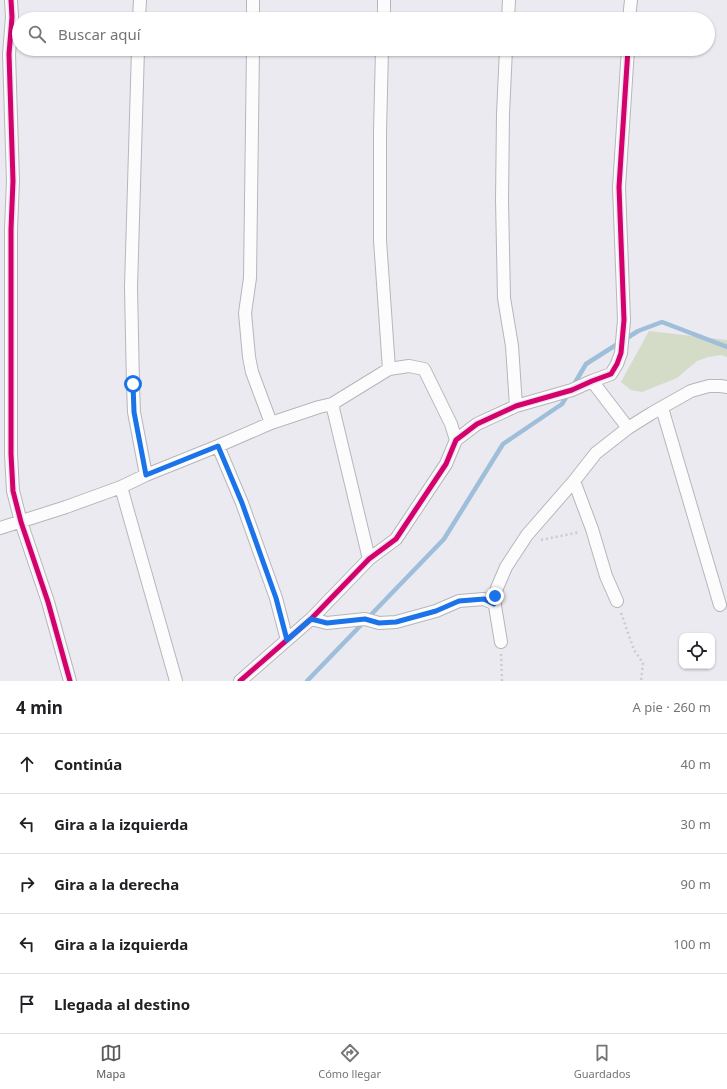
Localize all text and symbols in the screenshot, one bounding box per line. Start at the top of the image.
search box [12,12,715,56]
icon: search [26,23,48,45]
text: Buscar aquí [58,24,141,44]
route start [124,375,142,393]
route end [486,587,504,605]
map controls [679,633,715,669]
button: locate [679,633,715,669]
text: 4 min [16,696,63,719]
text: A pie · 260 m [633,698,711,716]
icon: ahead [16,753,38,775]
text: Continúa [54,754,122,774]
text: 40 m [681,755,711,773]
icon: left [16,813,38,835]
text: Gira a la izquierda [54,814,188,834]
text: 30 m [681,815,711,833]
icon: right [16,873,38,895]
text: Gira a la derecha [54,874,179,894]
text: 90 m [681,875,711,893]
icon: left [16,933,38,955]
text: Gira a la izquierda [54,934,188,954]
text: 100 m [673,935,711,953]
icon: arrive [16,993,38,1015]
text: Llegada al destino [54,994,190,1014]
tab: Mapa [96,1042,125,1081]
tab: Cómo llegar [318,1042,381,1081]
tab: Guardados [574,1042,631,1081]

